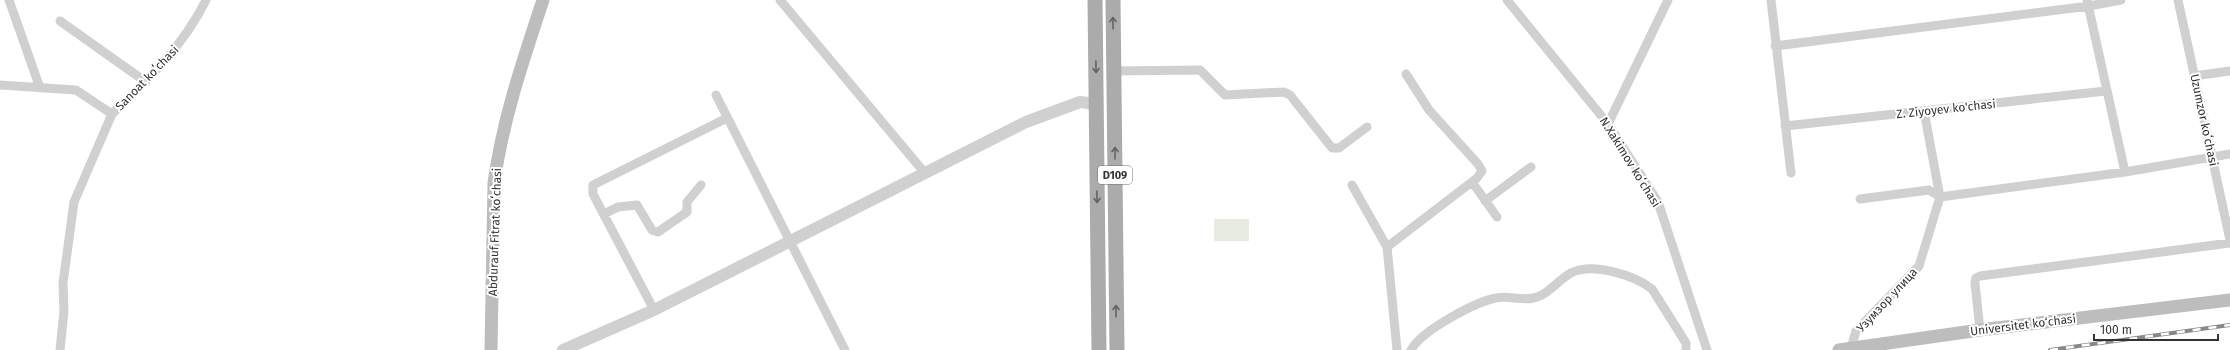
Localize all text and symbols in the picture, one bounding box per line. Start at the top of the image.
one-way arrow [1109,17,1117,30]
street label: Sanoat koʻchasi [112,42,181,113]
one-way arrow [1092,60,1099,73]
street label: Uzumzor koʻchasi [2187,72,2222,167]
street label: Z. Ziyoyev ko'chasi [1896,97,1996,121]
street label: N.Xakimov koʻchasi [1597,114,1664,210]
one-way arrow [1111,147,1119,160]
road number: D109 [1098,166,1132,184]
street label: Abdurauf Fitrat koʻchasi [485,168,504,296]
one-way arrow [1093,190,1101,203]
street label: Узумзор улица [1854,265,1920,335]
one-way arrow [1112,305,1120,318]
street label: Universitet kо‘chasi [1969,312,2077,338]
scale bar [2094,316,2218,342]
text: 100 m [2100,323,2132,337]

